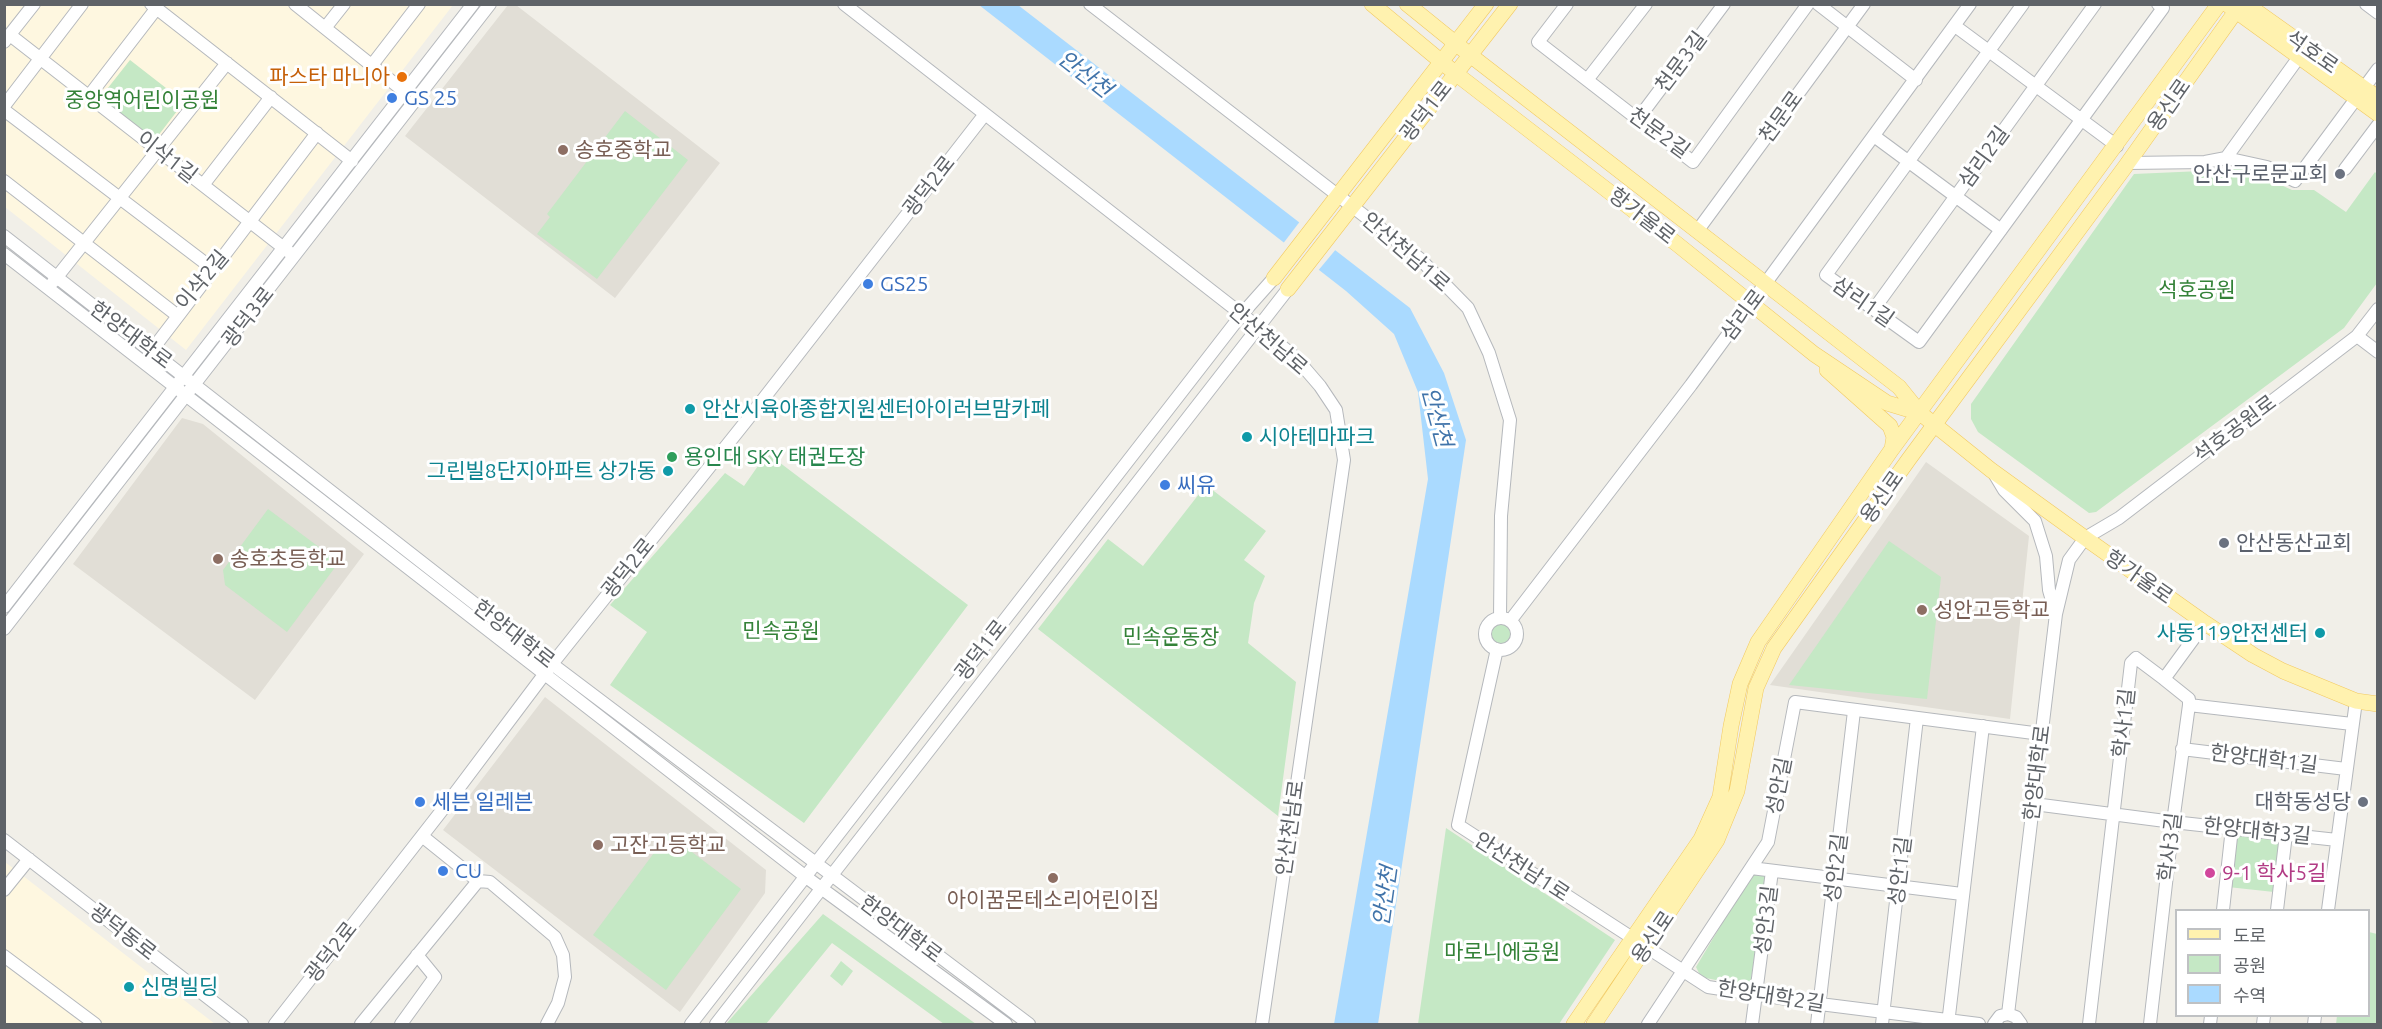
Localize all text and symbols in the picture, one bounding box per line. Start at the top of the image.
street label: 석호로 [2281,25,2343,79]
street label: 천문3길 [1650,27,1712,97]
water label: 안산천 [1053,45,1117,103]
place label: 파스타 마니아 [269,64,390,90]
marker: 파스타 마니아 [395,70,409,84]
street label: 용신로 [2142,74,2196,136]
street label: 광덕1로 [1395,76,1457,146]
place label: GS 25 [404,85,457,111]
street label: 천문로 [1754,86,1808,148]
park label: 중앙역어린이공원 [65,87,219,113]
marker: GS 25 [385,91,399,105]
street label: 천문2길 [1623,102,1695,164]
street label: 삼리2길 [1953,121,2015,193]
street label: 이삭1길 [132,126,202,188]
place label: 송호중학교 [575,137,672,163]
marker: 송호중학교 [556,143,570,157]
street label: 광덕2로 [898,151,960,221]
place label: 안산구로문교회 [2193,161,2328,187]
marker: 안산구로문교회 [2333,167,2347,181]
street label: 항가울로 [1604,182,1680,250]
street label: 안산천남1로 [1357,207,1455,297]
street label: 이삭2길 [170,245,234,315]
place label: GS25 [880,271,929,297]
street label: 삼리1길 [1827,272,1899,332]
marker: GS25 [861,277,875,291]
park label: 석호공원 [2158,277,2236,303]
street label: 광덕3로 [217,282,279,352]
street label: 삼리로 [1715,284,1771,346]
street label: 한양대학로 [85,296,177,374]
street label: 안산천남로 [1223,298,1313,380]
water label: 안산천 [1416,384,1458,450]
street label: 석호공원로 [2189,390,2281,468]
place label: 안산시육아종합지원센터아이러브맘카페 [702,396,1050,422]
marker: 안산시육아종합지원센터아이러브맘카페 [683,402,697,416]
place label: 시아테마파크 [1259,424,1375,450]
marker: 시아테마파크 [1240,430,1254,444]
place label: 용인대 SKY 태권도장 [684,444,865,470]
marker: 용인대 SKY 태권도장 [665,450,679,464]
place label: 그린빌8단지아파트 상가동 [427,458,656,484]
marker: 그린빌8단지아파트 상가동 [661,464,675,478]
street label: 용신로 [1855,466,1909,528]
place label: 씨유 [1177,472,1216,498]
marker: 씨유 [1158,478,1172,492]
place label: 안산동산교회 [2236,530,2352,556]
street label: 광덕2로 [596,533,660,603]
marker: 안산동산교회 [2217,536,2231,550]
street label: 항가울로 [2100,545,2178,609]
place label: 송호초등학교 [230,546,346,572]
marker: 송호초등학교 [211,552,225,566]
street label: 한양대학로 [468,594,560,674]
place label: 성안고등학교 [1934,597,2050,623]
marker: 성안고등학교 [1915,603,1929,617]
street label: 광덕1로 [950,615,1012,685]
park label: 민속공원 [742,618,820,644]
place label: 사동119안전센터 [2157,620,2308,646]
park label: 민속운동장 [1123,624,1219,650]
marker: 사동119안전센터 [2313,626,2327,640]
street label: 학사1길 [2108,687,2140,759]
street label: 한양대학로 [2019,724,2055,822]
street label: 한양대학1길 [2209,740,2319,778]
street label: 성안길 [1761,755,1797,817]
street label: 안산천남로 [1271,778,1309,878]
place label: 세븐 일레븐 [432,789,533,815]
place label: 대학동성당 [2254,789,2351,815]
marker: 세븐 일레븐 [413,795,427,809]
marker: 대학동성당 [2356,795,2370,809]
street label: 학사3길 [2153,811,2187,883]
street label: 한양대학3길 [2202,813,2312,849]
street label: 안산천남1로 [1470,827,1574,907]
place label: 고잔고등학교 [610,832,726,858]
street label: 성안2길 [1819,832,1853,904]
street label: 성안1길 [1883,835,1917,907]
marker: 고잔고등학교 [591,838,605,852]
place label: CU [455,858,482,884]
place label: 9-1 학사5길 [2222,860,2326,886]
marker: CU [436,864,450,878]
water label: 안산천 [1368,864,1402,928]
marker: 9-1 학사5길 [2203,866,2217,880]
marker: 아이꿈몬테소리어린이집 [1046,871,1060,885]
street label: 성안3길 [1749,884,1783,956]
place label: 아이꿈몬테소리어린이집 [947,887,1159,913]
street label: 한양대학로 [855,890,947,968]
street label: 광덕동로 [85,898,161,966]
street label: 용신로 [1626,906,1680,968]
legend [2175,909,2370,1017]
street label: 광덕2로 [300,917,362,987]
text: 도로 [2233,925,2266,945]
park label: 마로니에공원 [1444,939,1560,965]
text: 공원 [2233,955,2266,975]
place label: 신명빌딩 [141,974,218,1000]
street label: 한양대학2길 [1715,975,1827,1017]
marker: 신명빌딩 [122,980,136,994]
text: 수역 [2233,985,2266,1005]

